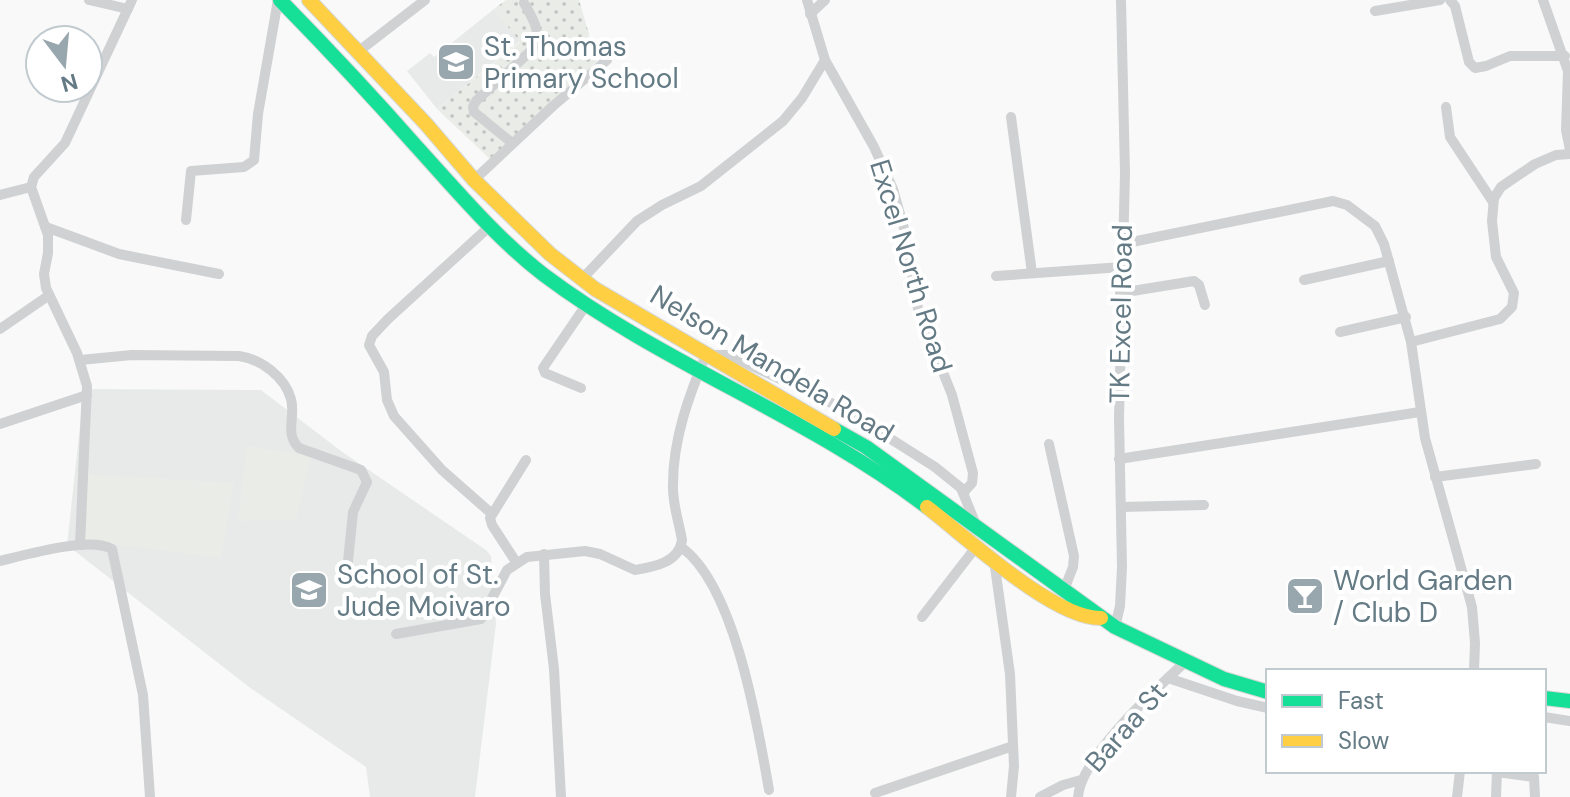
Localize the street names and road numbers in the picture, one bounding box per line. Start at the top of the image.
street label: Excel North Road [861,155,961,377]
street label: TK Excel Road [1101,224,1141,404]
street label: Nelson Mandela Road [643,277,901,451]
street label: Baraa St [1077,674,1175,780]

